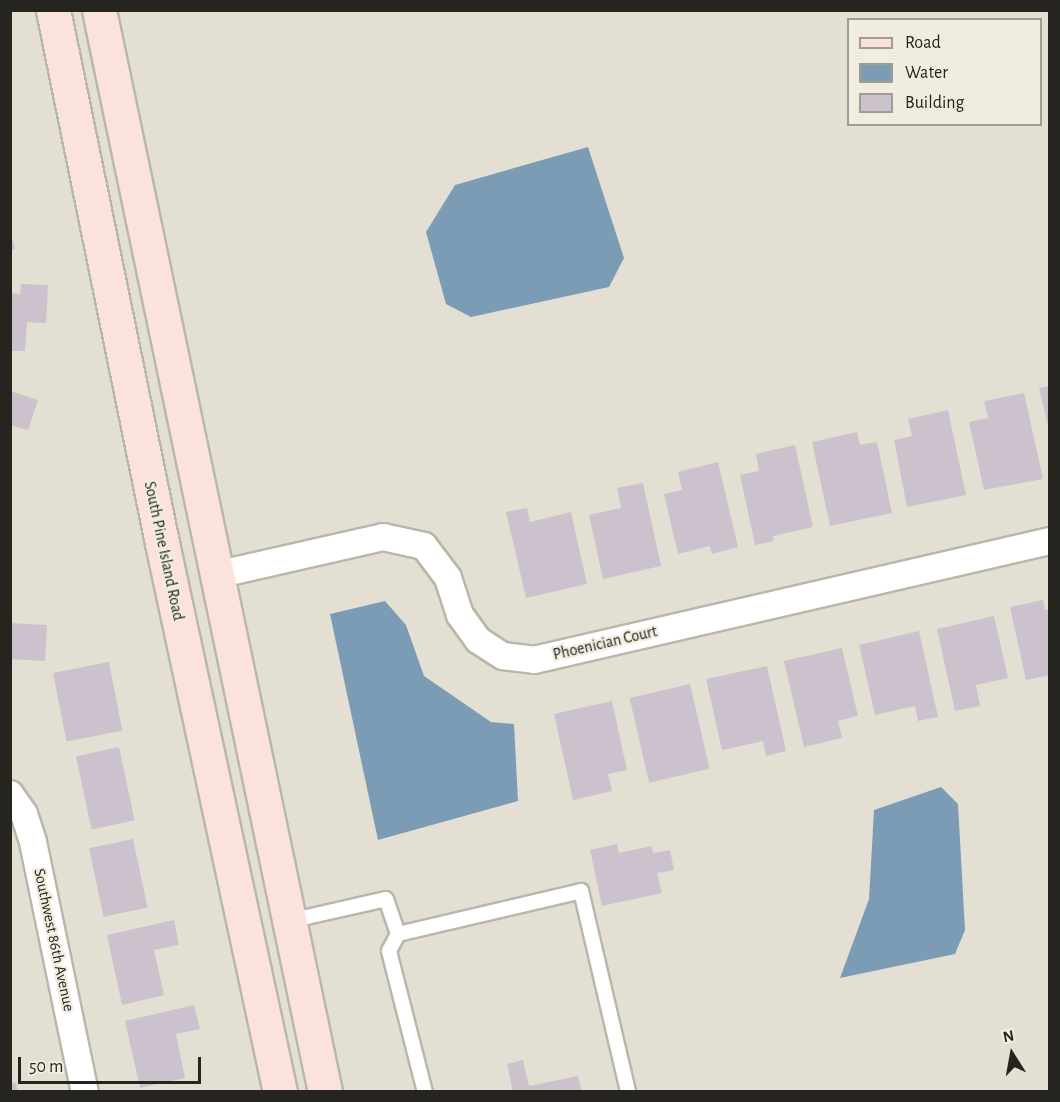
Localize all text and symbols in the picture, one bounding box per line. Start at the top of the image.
legend [847,18,1042,126]
text: Road [905,34,941,52]
text: Water [905,64,948,82]
text: Building [905,94,964,112]
street label: South Pine Island Road [140,480,188,622]
street label: Phoenician Court [551,622,659,664]
street label: Southwest 86th Avenue [29,867,79,1013]
north arrow [982,1024,1042,1084]
text: N [1002,1027,1016,1045]
scale bar [21,1045,204,1083]
text: 50 m [29,1058,63,1076]

